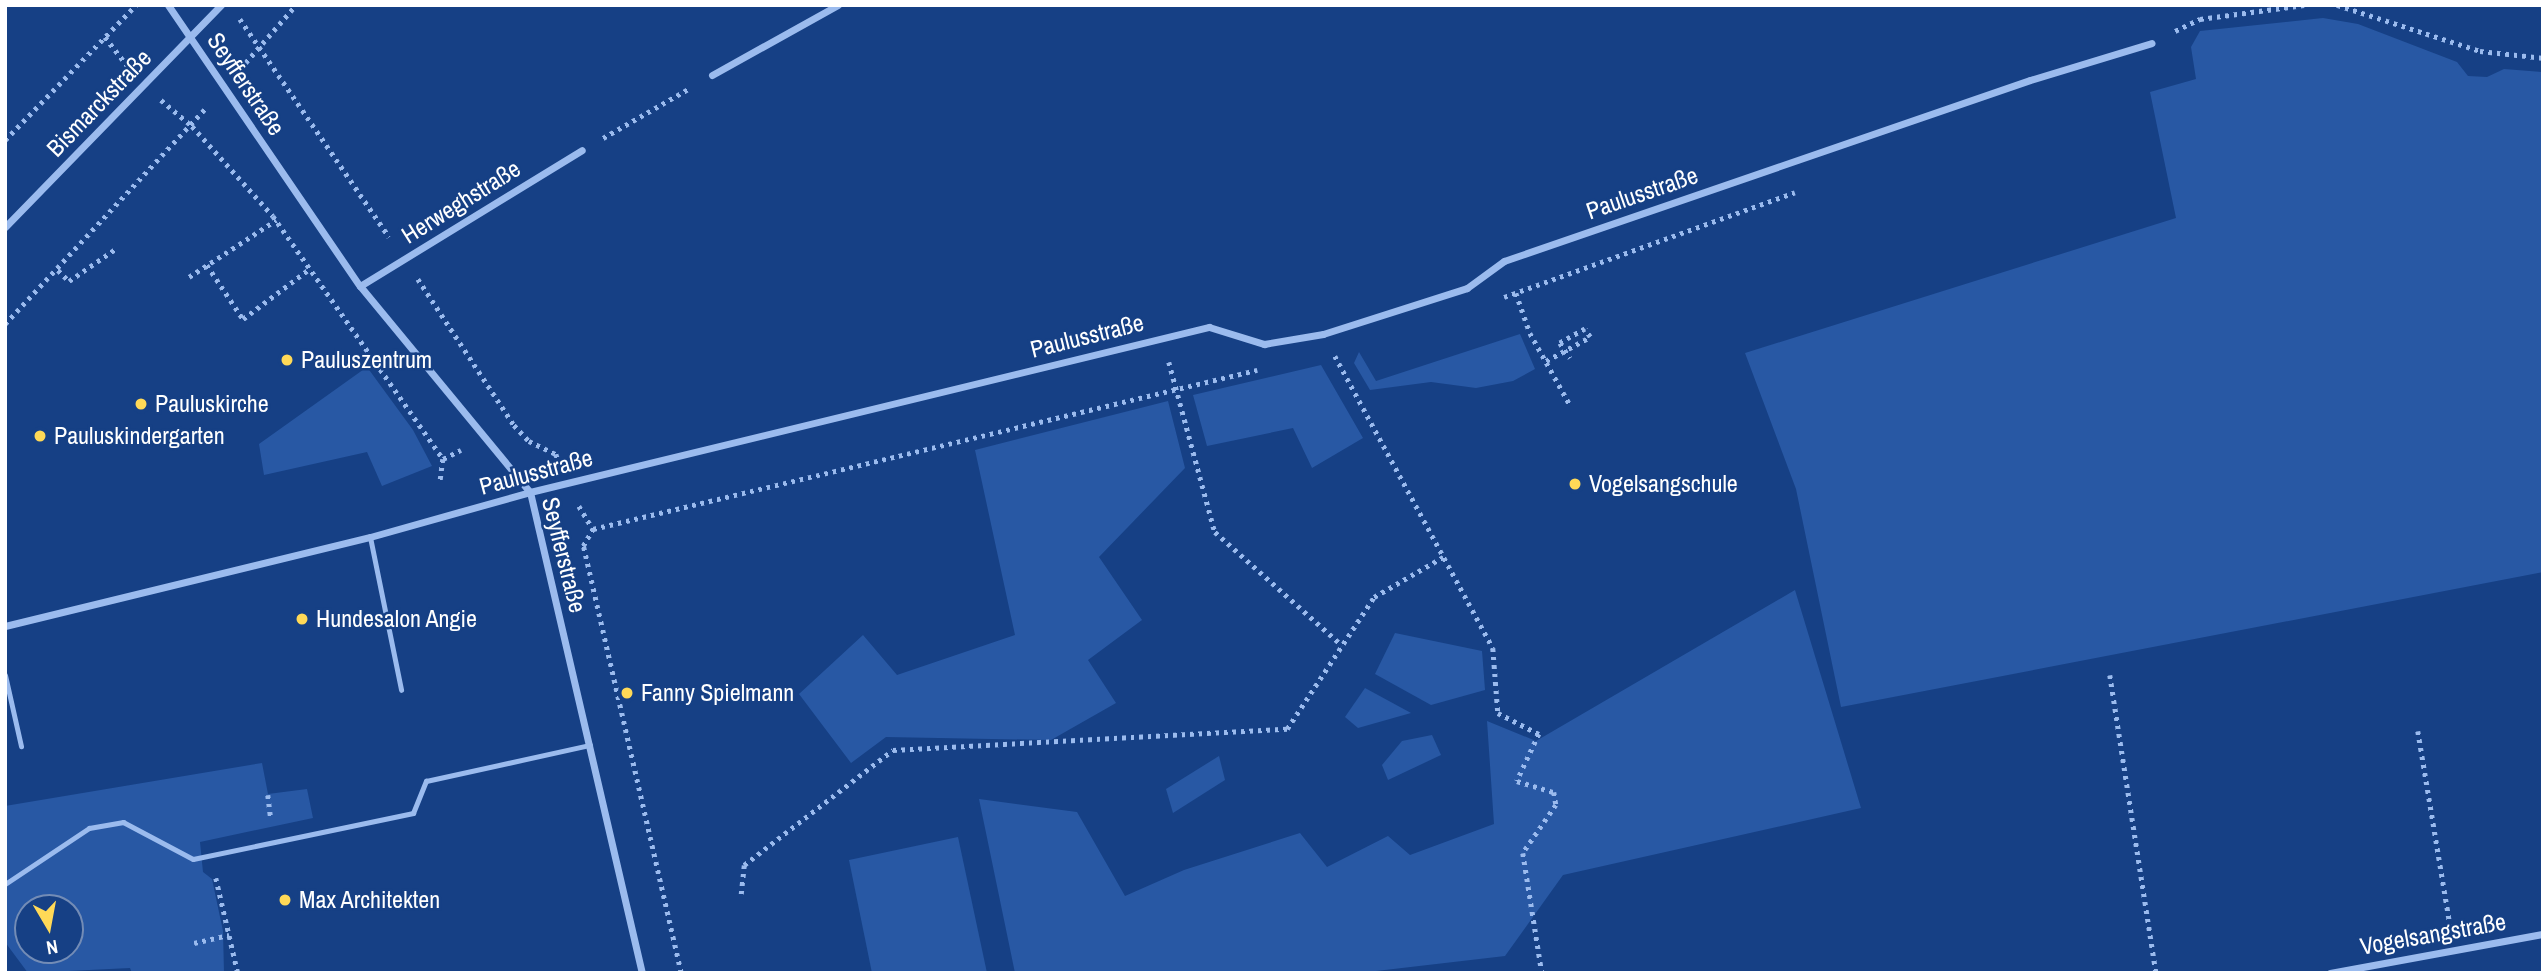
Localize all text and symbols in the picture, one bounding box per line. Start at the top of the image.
street label: Seyfferstraße [201,27,291,141]
street label: Bismarckstraße [41,43,157,163]
street label: Herweghstraße [396,154,526,250]
street label: Paulusstraße [1582,161,1702,225]
street label: Paulusstraße [1027,308,1147,364]
place label: Pauluszentrum [301,346,432,374]
marker: Pauluszentrum [279,352,295,368]
place label: Pauluskirche [155,390,269,418]
marker: Pauluskirche [133,396,149,412]
place label: Pauluskindergarten [54,422,225,450]
marker: Pauluskindergarten [32,428,48,444]
street label: Paulusstraße [476,443,596,501]
place label: Vogelsangschule [1589,470,1738,498]
marker: Vogelsangschule [1567,476,1583,492]
street label: Seyfferstraße [536,494,592,616]
place label: Hundesalon Angie [316,605,478,633]
marker: Hundesalon Angie [294,611,310,627]
place label: Fanny Spielmann [641,679,794,707]
marker: Fanny Spielmann [619,685,635,701]
place label: Max Architekten [299,886,441,914]
marker: Max Architekten [277,892,293,908]
north arrow [14,894,84,964]
street label: Vogelsangstraße [2358,907,2508,961]
text: N [45,934,60,961]

